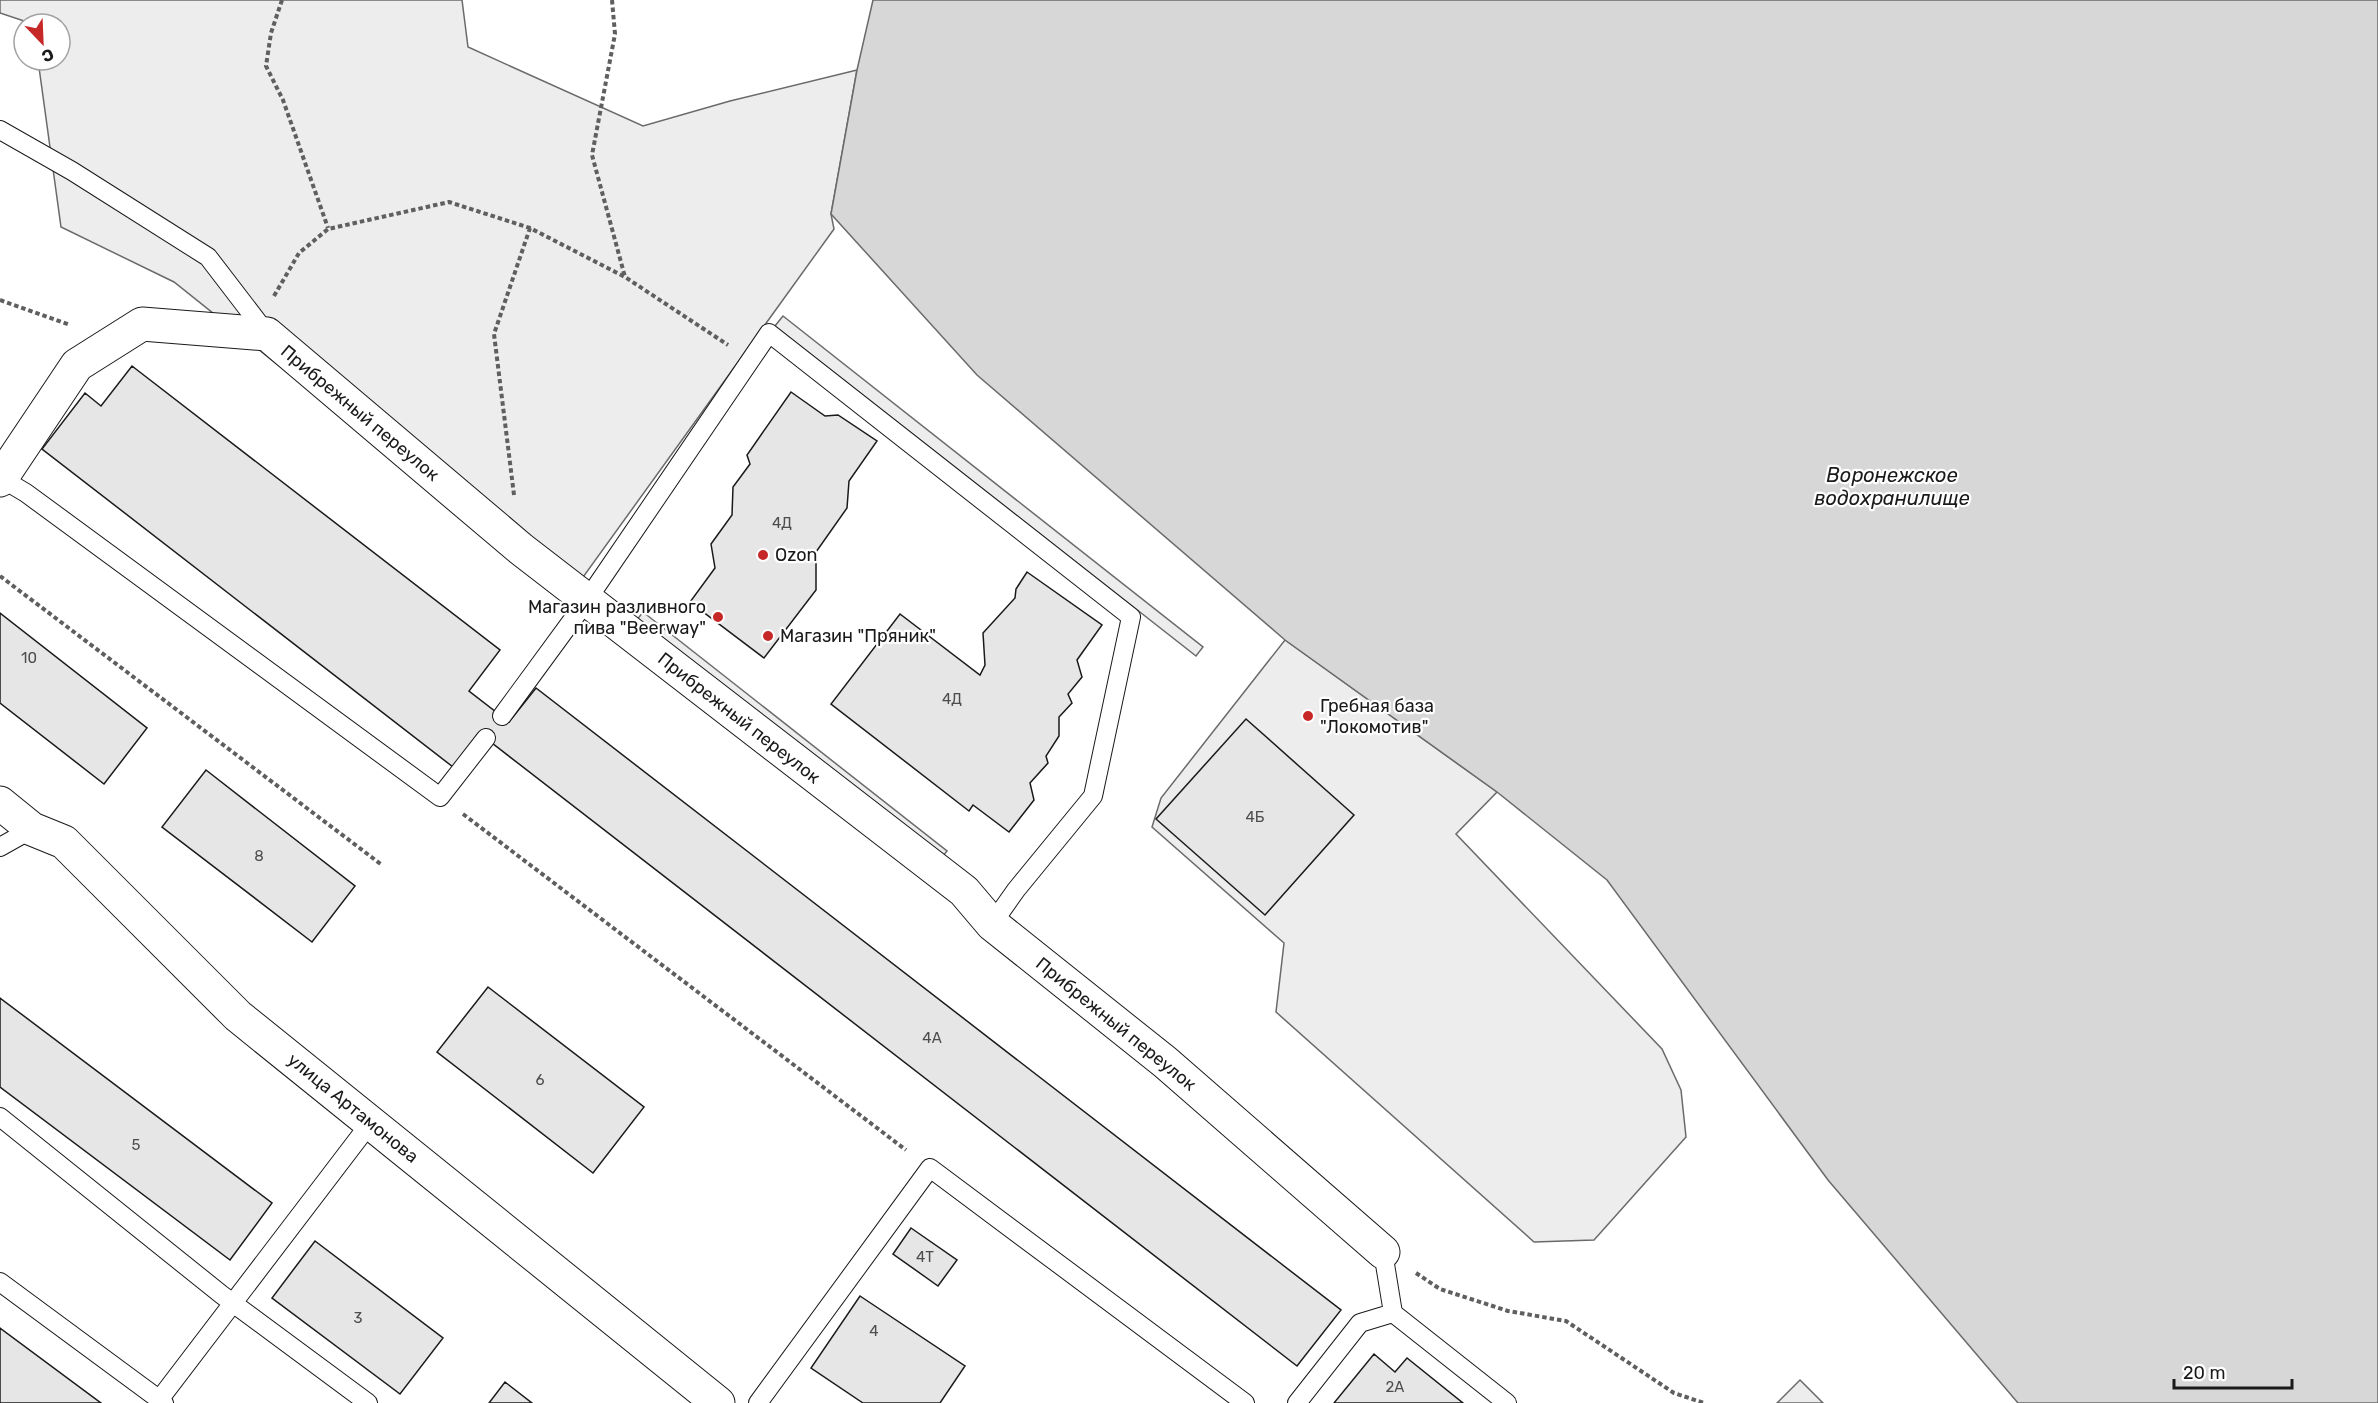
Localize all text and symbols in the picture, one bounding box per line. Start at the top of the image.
north arrow [12,12,72,72]
text: С [39,44,57,66]
street label: Прибрежный переулок [276,340,444,486]
water label: Воронежское водохранилище [1814,463,1970,510]
house number: 4Д [772,514,792,532]
place label: Ozon [775,544,817,566]
marker: Ozon [756,548,770,562]
place label: Магазин разливного пива "Beerway" [528,596,706,639]
marker: Магазин разливного пива "Beerway" [711,610,725,624]
place label: Магазин "Пряник" [780,625,936,647]
marker: Магазин "Пряник" [761,629,775,643]
street label: Прибрежный переулок [653,648,825,789]
house number: 10 [21,649,37,667]
house number: 4Д [942,690,962,708]
place label: Гребная база "Локомотив" [1320,695,1434,738]
marker: Гребная база "Локомотив" [1301,709,1315,723]
house number: 4Б [1246,808,1265,826]
house number: 8 [254,847,264,865]
street label: Прибрежный переулок [1031,952,1201,1096]
house number: 4А [922,1029,942,1047]
street label: улица Артамонова [283,1048,423,1168]
house number: 6 [535,1071,545,1089]
house number: 5 [132,1136,141,1154]
house number: 4Т [916,1248,934,1266]
house number: 3 [353,1309,363,1327]
house number: 4 [869,1322,879,1340]
scale bar [2174,1352,2292,1390]
text: 20 m [2183,1362,2225,1384]
house number: 2А [1386,1378,1404,1396]

